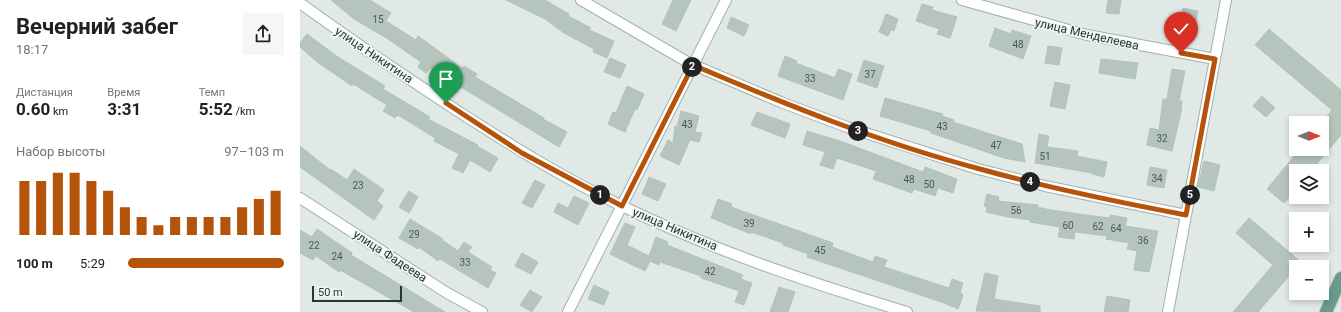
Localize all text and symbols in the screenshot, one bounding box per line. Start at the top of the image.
pin [1164,12,1198,53]
button: share [242,13,284,55]
text: Вечерний забег [16,14,178,39]
house number: 15 [372,14,384,25]
street label: улица Менделеева [1034,15,1140,53]
icon: check [1170,18,1192,40]
street label: улица Никитина [332,24,416,86]
house number: 48 [1012,39,1024,50]
text: 18:17 [16,42,48,57]
pin: 2 [682,57,702,77]
text: 2 [689,60,695,73]
pin [429,62,463,103]
icon: arrive [435,68,457,90]
house number: 37 [864,69,876,80]
house number: 33 [804,73,816,84]
text: Дистанция [16,86,73,99]
text: Время [107,86,140,99]
text: Темп [199,86,225,99]
text: 0.60 [16,99,50,119]
text: 3:31 [107,99,141,119]
text: 5:52 [199,99,233,119]
text: km [50,105,68,118]
text: /km [233,105,255,118]
north arrow [1289,116,1329,156]
map controls [1289,116,1329,300]
house number: 43 [681,119,693,130]
pin: 3 [848,121,868,141]
house number: 43 [936,121,948,132]
text: 3 [855,124,861,137]
house number: 32 [1156,133,1168,144]
house number: 47 [990,140,1002,151]
text: Набор высоты [16,144,105,159]
text: 97–103 m [224,144,284,159]
house number: 51 [1039,151,1051,162]
button: layers [1289,164,1329,204]
pin: 4 [1020,172,1040,192]
house number: 34 [1151,173,1163,184]
house number: 48 [903,174,915,185]
text: 4 [1027,175,1033,188]
house number: 50 [923,179,935,190]
house number: 23 [352,180,364,191]
pin: 1 [590,185,610,205]
pin: 5 [1180,185,1200,205]
text: 1 [597,188,603,201]
text: 5 [1187,188,1193,201]
street label: улица Никитина [630,205,720,253]
house number: 56 [1010,205,1022,216]
button: + [1289,212,1329,252]
house number: 39 [743,218,755,229]
house number: 60 [1062,220,1074,231]
house number: 62 [1092,221,1104,232]
house number: 64 [1110,223,1122,234]
street label: улица Фадеева [351,227,429,285]
house number: 29 [408,229,420,240]
house number: 36 [1137,235,1149,246]
house number: 22 [308,240,320,251]
house number: 45 [814,245,826,256]
house number: 24 [331,251,343,262]
text: 100 m [16,256,53,271]
text: 5:29 [80,256,105,271]
house number: 33 [459,257,471,268]
button: − [1289,260,1329,300]
house number: 42 [704,266,716,277]
scale bar [312,284,402,303]
text: 50 m [318,286,343,299]

